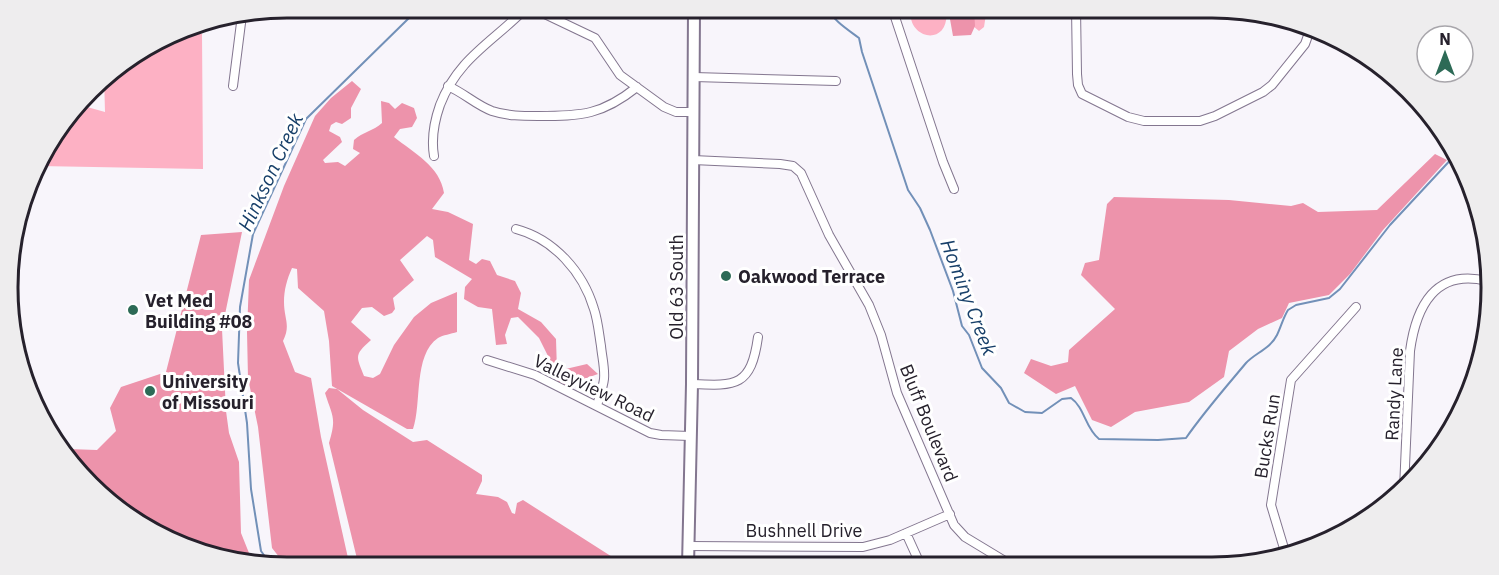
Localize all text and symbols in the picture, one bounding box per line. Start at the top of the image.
north arrow [1415,24,1475,84]
text: N [1439,29,1451,49]
water label: Hinkson Creek [231,108,309,235]
street label: Old 63 South [665,234,688,340]
water label: Hominy Creek [934,235,1004,360]
place label: Oakwood Terrace [738,265,885,288]
marker: Oakwood Terrace [719,269,733,283]
place label: Vet Med Building #08 [145,289,253,333]
marker: Vet Med Building #08 [126,303,140,317]
street label: Randy Lane [1380,347,1408,441]
street label: Valleyview Road [530,349,658,427]
street label: Bluff Boulevard [895,361,963,485]
place label: University of Missouri [162,370,254,414]
marker: University of Missouri [143,384,157,398]
street label: Bucks Run [1249,392,1285,480]
street label: Bushnell Drive [746,519,863,542]

